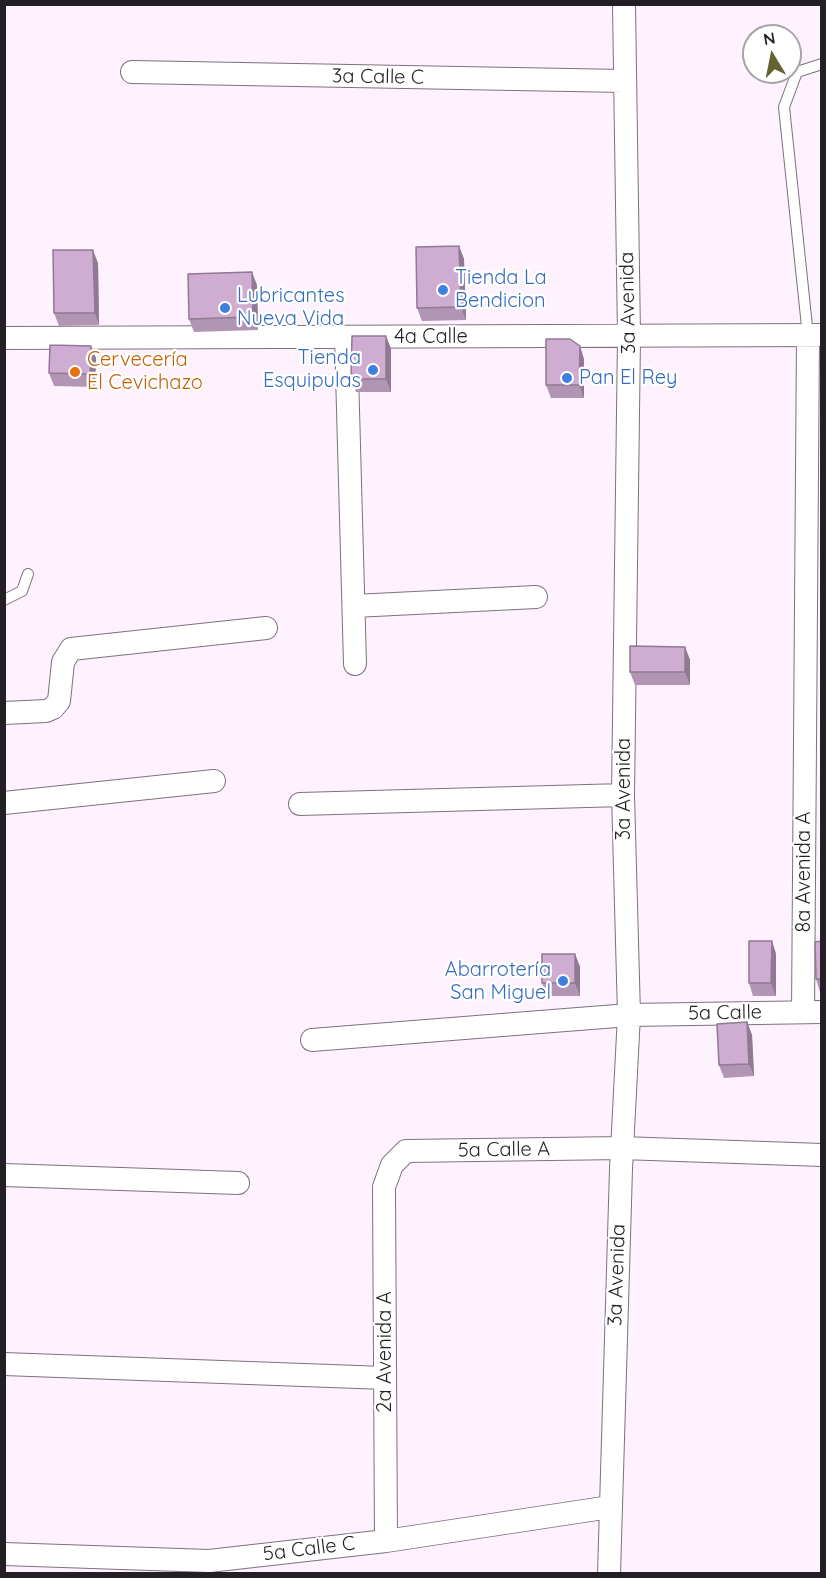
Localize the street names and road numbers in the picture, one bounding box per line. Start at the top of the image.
street label: 3a Calle C [332,64,424,90]
street label: 3a Avenida [615,252,641,354]
street label: 4a Calle [394,325,468,349]
street label: 3a Avenida [612,738,636,840]
street label: 8a Avenida A [792,811,816,933]
street label: 5a Calle [688,1000,762,1026]
street label: 5a Calle A [458,1137,550,1163]
street label: 3a Avenida [603,1223,631,1327]
street label: 2a Avenida A [373,1291,397,1413]
street label: 5a Calle C [262,1531,356,1567]

